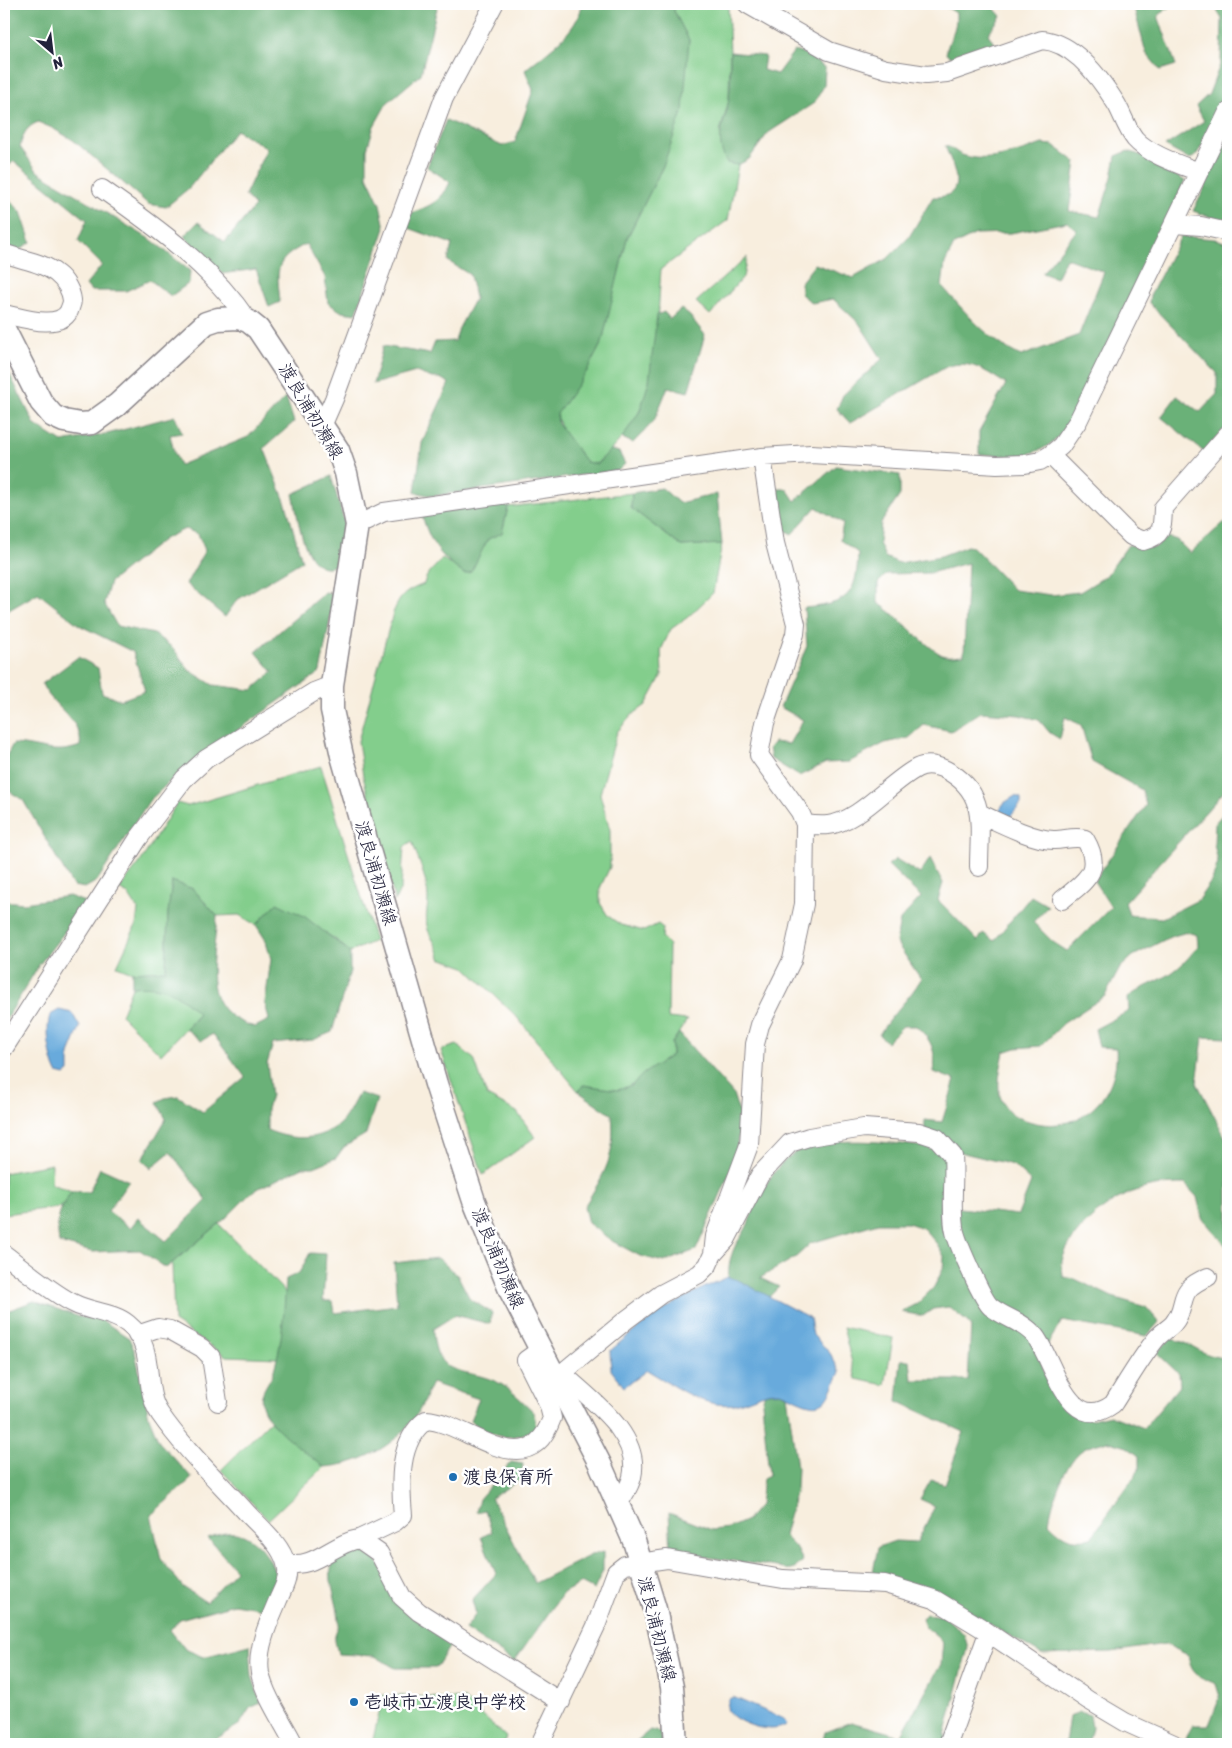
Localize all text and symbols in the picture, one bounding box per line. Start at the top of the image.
north arrow [28,28,78,78]
text: N [47,49,69,76]
street label: 渡良浦初瀬線 [269,356,353,466]
street label: 渡良浦初瀬線 [346,817,406,929]
street label: 渡良浦初瀬線 [462,1202,534,1314]
place label: 渡良保育所 [463,1461,553,1493]
marker: 渡良保育所 [447,1471,459,1483]
street label: 渡良浦初瀬線 [628,1573,686,1685]
place label: 壱岐市立渡良中学校 [364,1686,526,1718]
marker: 壱岐市立渡良中学校 [348,1696,360,1708]

